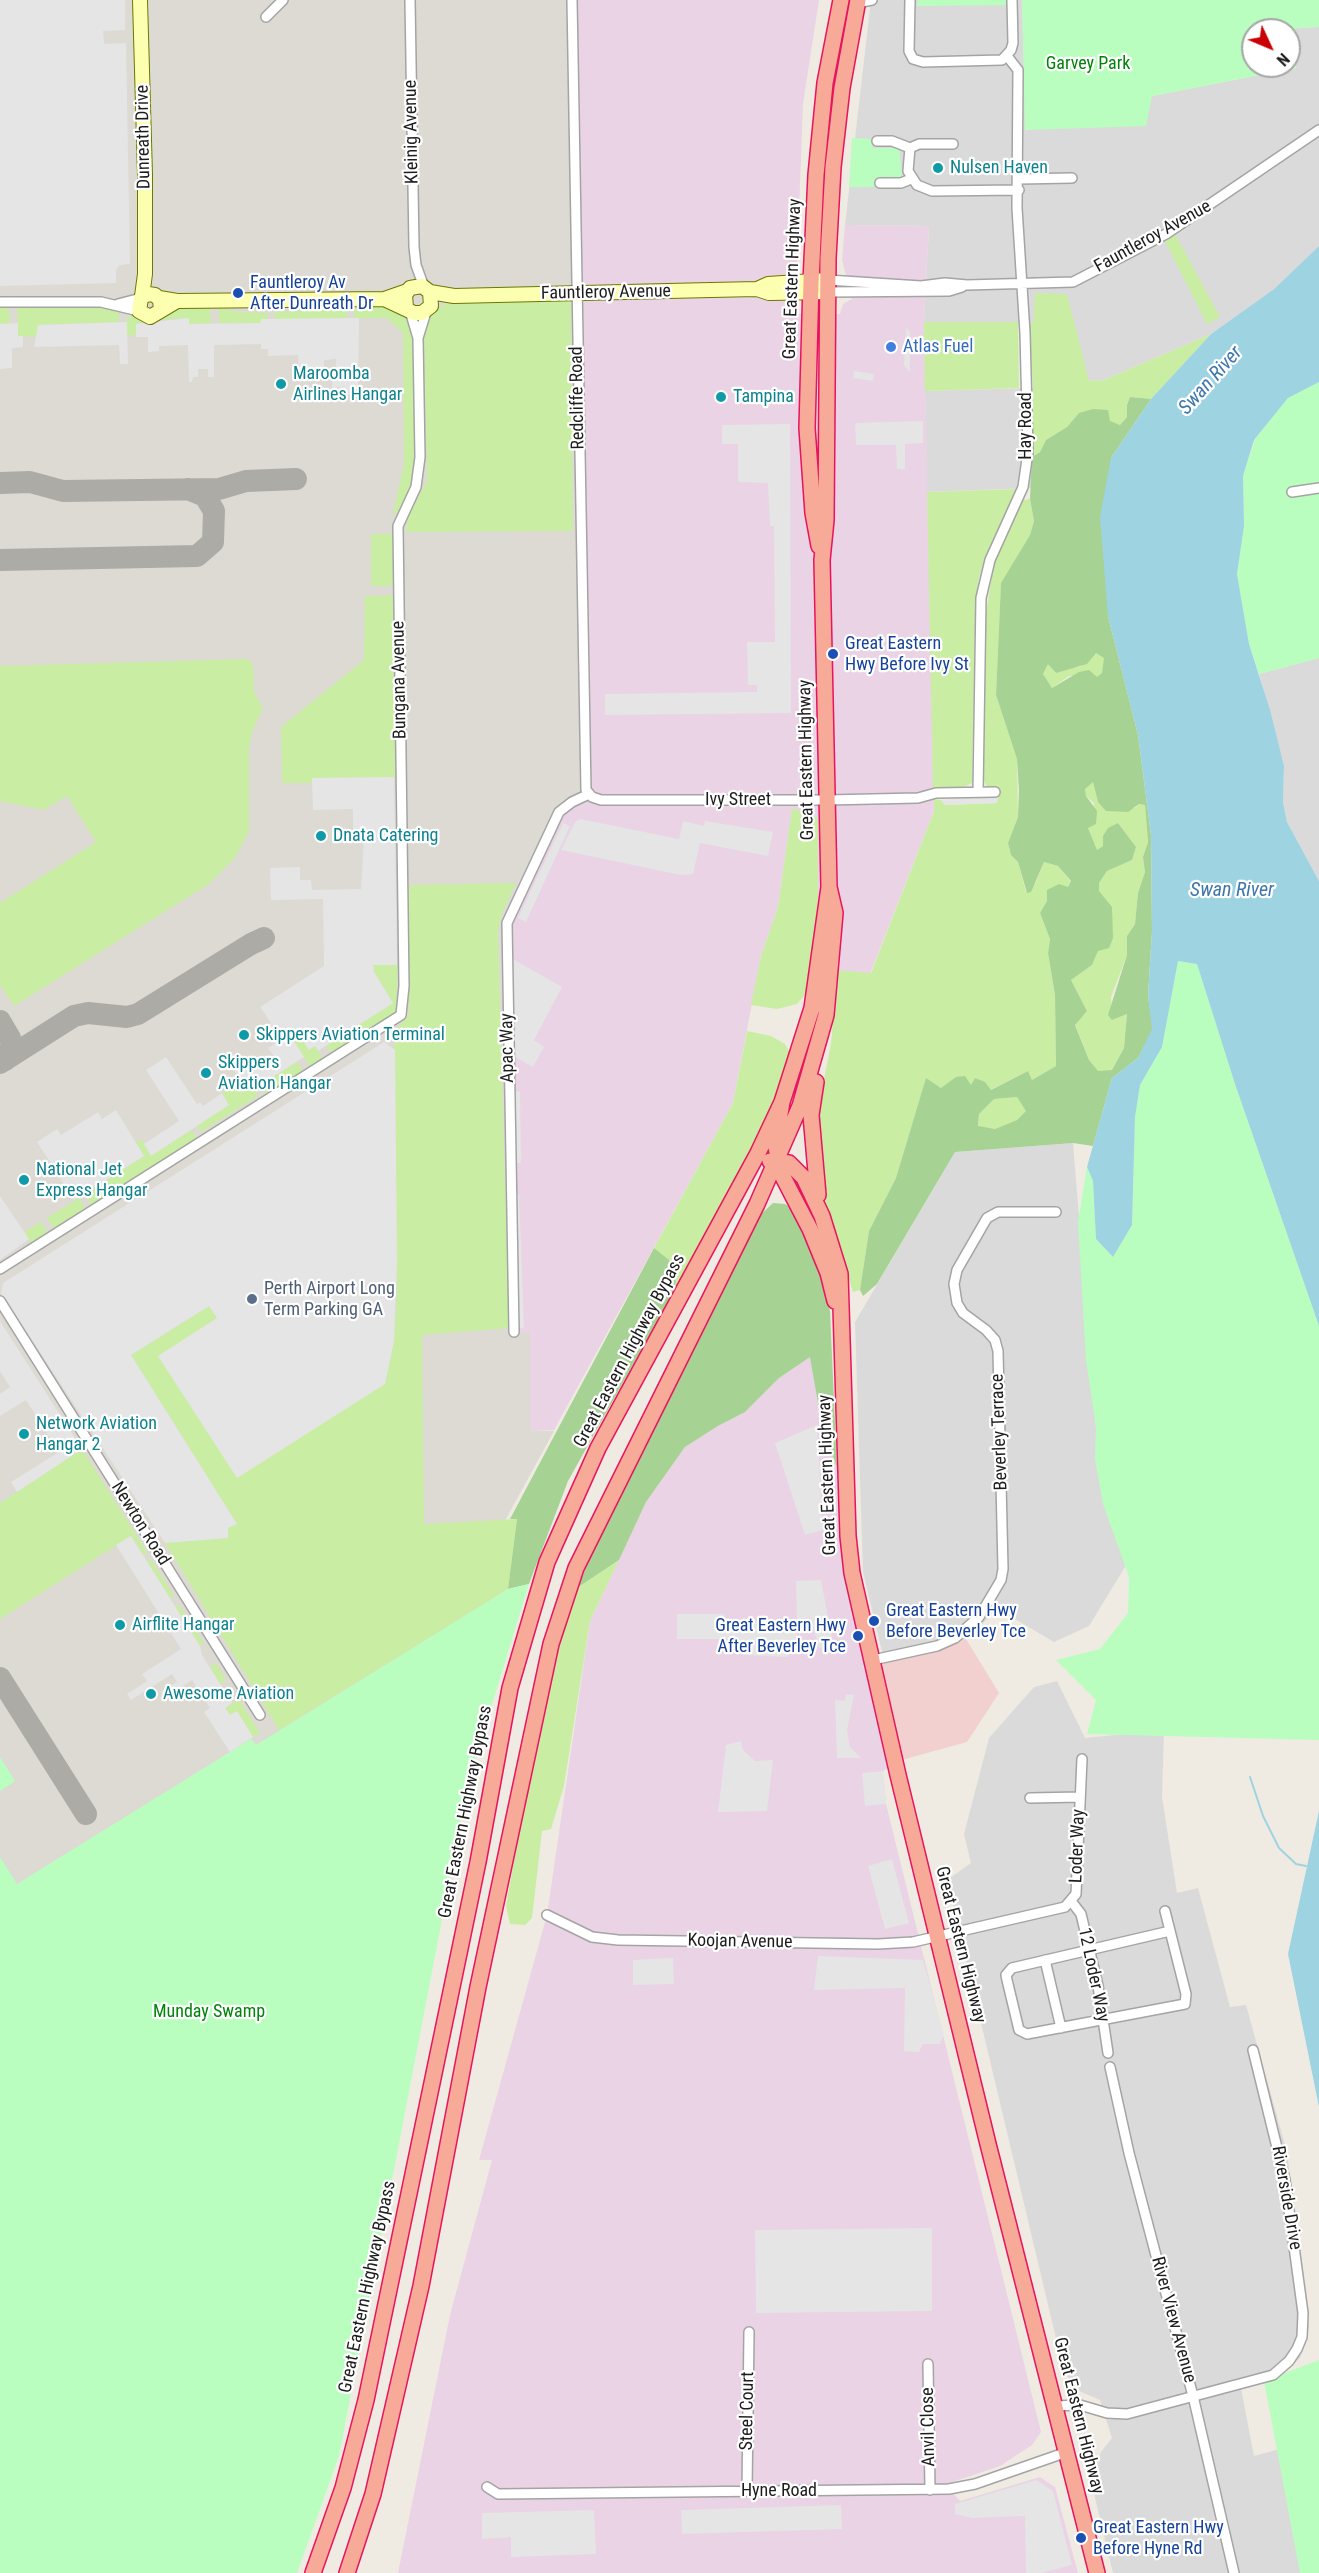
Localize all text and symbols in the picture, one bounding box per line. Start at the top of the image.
north arrow [1241,18,1301,78]
text: N [1273,49,1293,70]
park label: Garvey Park [1046,53,1130,75]
street label: Kleinig Avenue [400,80,424,184]
street label: Dunreath Drive [132,85,156,189]
place label: Nulsen Haven [950,157,1048,179]
marker: Nulsen Haven [931,161,945,175]
street label: Fauntleroy Avenue [1091,196,1215,278]
street label: Great Eastern Highway [779,198,807,360]
place label: Fauntleroy Av After Dunreath Dr [250,272,373,314]
street label: Fauntleroy Avenue [541,281,671,305]
marker: Fauntleroy Av After Dunreath Dr [231,286,245,300]
place label: Atlas Fuel [903,336,973,358]
marker: Atlas Fuel [884,340,898,354]
water label: Swan River [1174,342,1248,420]
street label: Redcliffe Road [566,346,590,450]
place label: Maroomba Airlines Hangar [293,363,402,406]
marker: Maroomba Airlines Hangar [274,377,288,391]
place label: Tampina [733,386,794,408]
marker: Tampina [714,390,728,404]
street label: Hay Road [1015,392,1037,460]
street label: Bungana Avenue [388,621,412,739]
place label: Great Eastern Hwy Before Ivy St [845,633,969,676]
marker: Great Eastern Hwy Before Ivy St [826,647,840,661]
street label: Great Eastern Highway [795,679,819,841]
street label: Ivy Street [705,789,771,811]
place label: Dnata Catering [333,825,438,847]
marker: Dnata Catering [314,829,328,843]
water label: Swan River [1190,879,1274,903]
street label: Apac Way [497,1013,519,1083]
place label: Skippers Aviation Terminal [256,1024,445,1046]
marker: Skippers Aviation Terminal [237,1028,251,1042]
place label: Skippers Aviation Hangar [218,1052,331,1094]
marker: Skippers Aviation Hangar [199,1066,213,1080]
place label: National Jet Express Hangar [36,1159,148,1202]
marker: National Jet Express Hangar [17,1173,31,1187]
street label: Great Eastern Highway Bypass [570,1250,690,1452]
place label: Perth Airport Long Term Parking GA [264,1278,395,1320]
marker: Perth Airport Long Term Parking GA [245,1292,259,1306]
street label: Beverley Terrace [987,1373,1013,1491]
street label: Great Eastern Highway [814,1394,842,1556]
place label: Network Aviation Hangar 2 [36,1413,157,1456]
marker: Network Aviation Hangar 2 [17,1427,31,1441]
street label: Newton Road [106,1478,174,1570]
place label: Great Eastern Hwy Before Beverley Tce [886,1600,1026,1642]
place label: Airflite Hangar [132,1614,235,1636]
marker: Great Eastern Hwy Before Beverley Tce [867,1614,881,1628]
place label: Great Eastern Hwy After Beverley Tce [715,1615,846,1658]
marker: Airflite Hangar [113,1618,127,1632]
marker: Great Eastern Hwy After Beverley Tce [851,1629,865,1643]
place label: Awesome Aviation [163,1683,294,1705]
marker: Awesome Aviation [144,1687,158,1701]
street label: Great Eastern Highway Bypass [435,1704,497,1920]
street label: Loder Way [1066,1809,1090,1883]
street label: Great Eastern Highway [930,1864,990,2026]
street label: 12 Loder Way [1072,1926,1114,2024]
street label: Koojan Avenue [687,1930,793,1954]
park label: Munday Swamp [153,2001,265,2023]
street label: Riverside Drive [1266,2144,1306,2252]
street label: Great Eastern Highway Bypass [335,2179,401,2395]
street label: River View Avenue [1146,2255,1200,2385]
street label: Great Eastern Highway [1048,2335,1108,2497]
street label: Steel Court [737,2371,759,2451]
street label: Anvil Close [918,2387,940,2467]
street label: Hyne Road [741,2480,817,2502]
place label: Great Eastern Hwy Before Hyne Rd [1093,2517,1224,2560]
marker: Great Eastern Hwy Before Hyne Rd [1074,2531,1088,2545]

